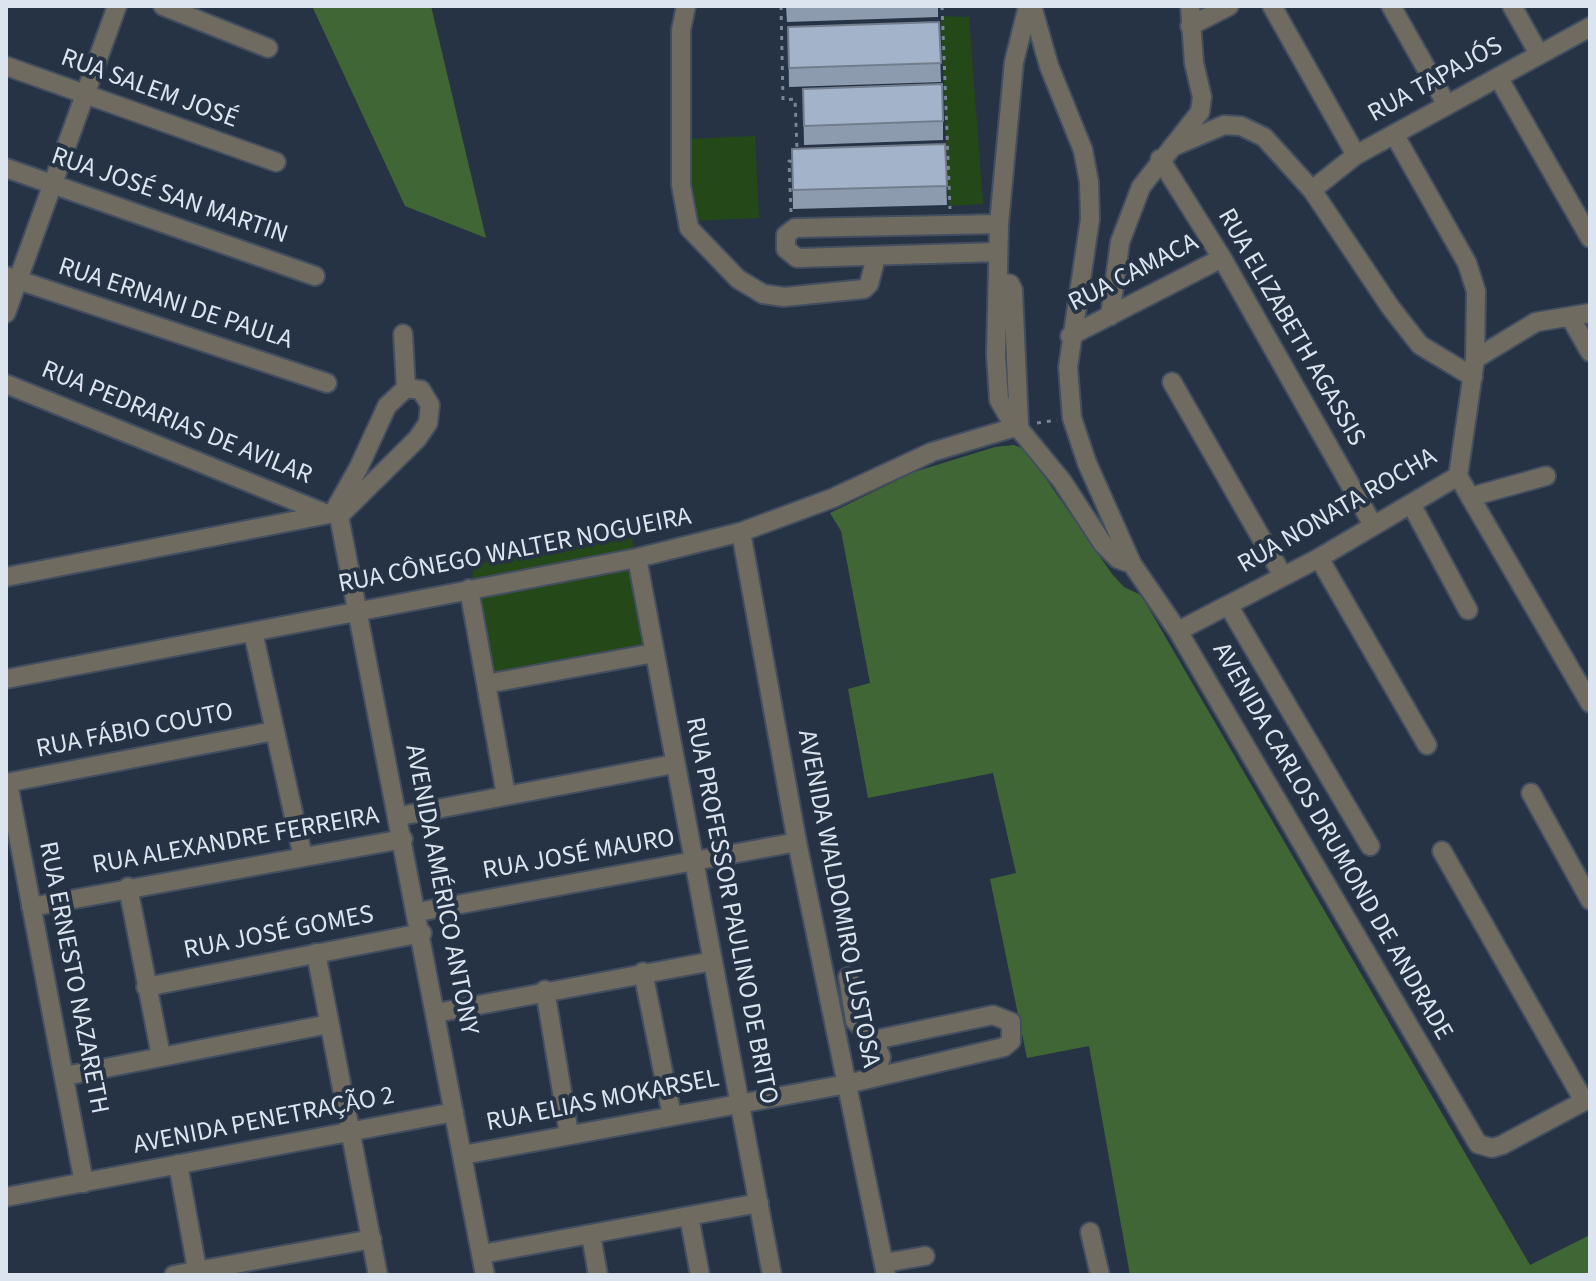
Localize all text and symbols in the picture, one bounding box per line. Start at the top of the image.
street label: RUA TAPAJÓS [1363,31,1509,131]
street label: RUA SALEM JOSÉ [56,43,242,137]
street label: RUA JOSÉ SAN MARTIN [47,142,291,252]
street label: RUA ELIZABETH AGASSIS [1209,204,1371,452]
street label: RUA CAMACA [1064,228,1204,320]
street label: RUA ERNANI DE PAULA [54,252,296,358]
street label: RUA PEDRARIAS DE AVILAR [36,355,316,493]
street label: RUA NONATA ROCHA [1233,442,1443,582]
street label: RUA CÔNEGO WALTER NOGUEIRA [336,502,694,602]
street label: AVENIDA CARLOS DRUMOND DE ANDRADE [1204,638,1458,1046]
street label: RUA FÁBIO COUTO [34,698,236,766]
street label: RUA PROFESSOR PAULINO DE BRITO [677,715,783,1107]
street label: AVENIDA WALDOMIRO LUSTOSA [789,727,885,1071]
street label: AVENIDA AMÉRICO ANTONY [397,742,483,1038]
street label: RUA ALEXANDRE FERREIRA [90,801,382,883]
street label: RUA JOSÉ MAURO [481,824,677,888]
street label: RUA ERNESTO NAZARETH [30,839,114,1117]
street label: RUA JOSÉ GOMES [181,900,377,968]
street label: RUA ELIAS MOKARSEL [484,1064,722,1140]
street label: AVENIDA PENETRAÇÃO 2 [131,1081,397,1163]

